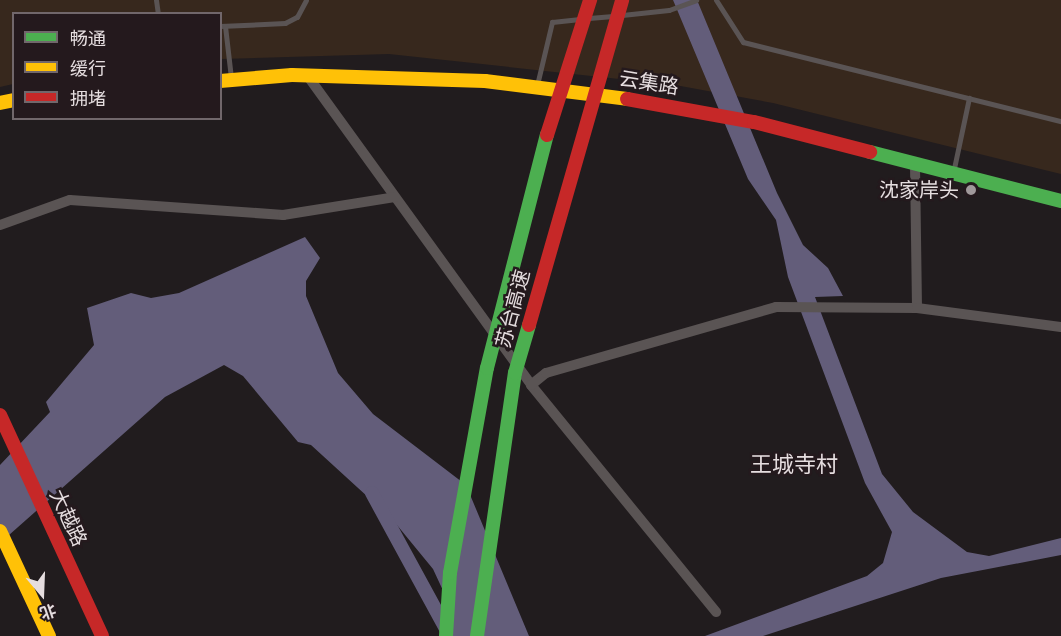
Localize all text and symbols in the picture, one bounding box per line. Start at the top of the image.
legend [12,12,222,120]
text: 畅通 [70,28,106,50]
text: 缓行 [70,58,106,80]
street label: 云集路 [617,66,681,100]
text: 拥堵 [70,88,106,110]
place label: 沈家岸头 [879,178,959,202]
marker: 沈家岸头 [964,183,978,197]
street label: 苏台高速 [491,267,535,351]
district label: 王城寺村 [750,452,838,478]
street label: 大越路 [44,486,92,550]
north arrow [12,564,72,624]
text: 北 [37,600,59,623]

